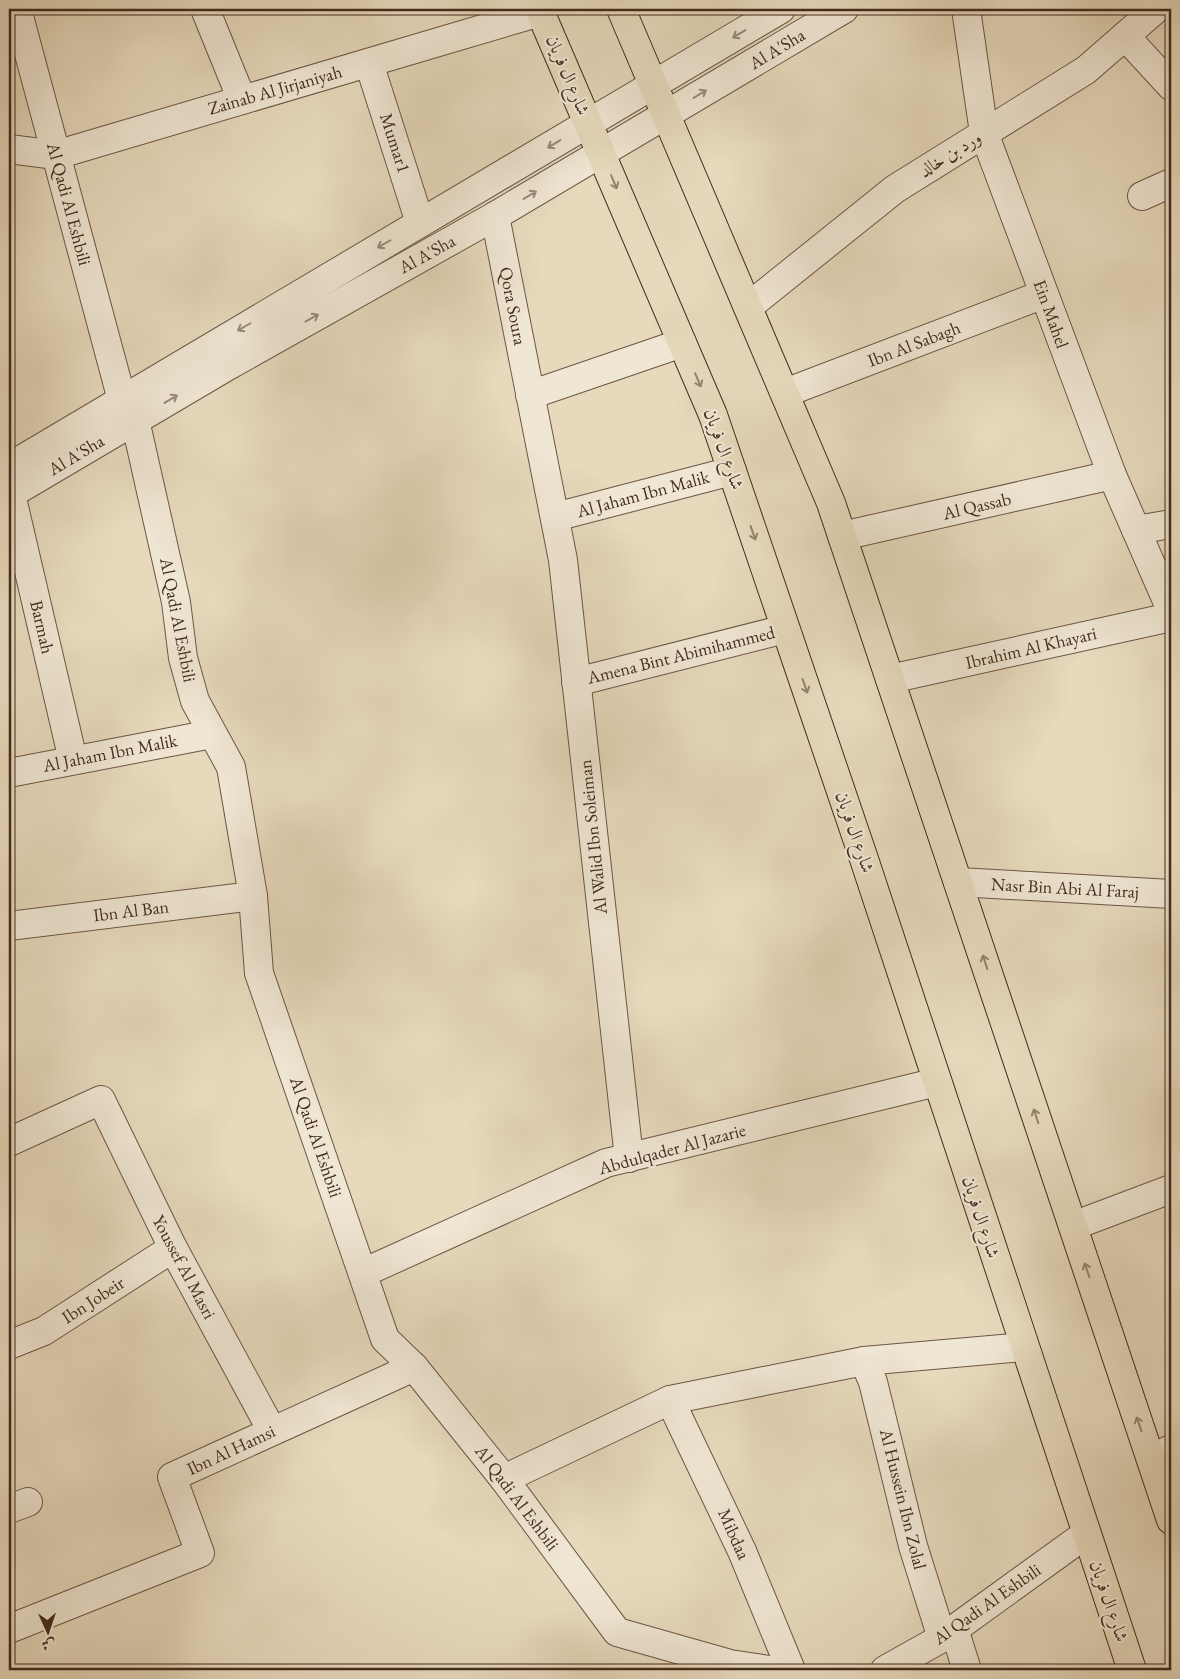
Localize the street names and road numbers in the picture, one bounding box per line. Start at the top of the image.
street label: Al A'Sha [744,23,810,75]
street label: شارع ال فريان [538,31,596,120]
street label: Zainab Al Jirjaniyah [205,59,344,120]
street label: Mumar1 [375,110,416,176]
street label: ورد بن خالد [914,125,985,182]
street label: Al Qadi Al Eshbili [42,139,97,268]
street label: Al A'Sha [394,228,460,279]
street label: Qora Soura [495,265,533,348]
street label: Ein Mahel [1028,276,1074,351]
street label: Ibn Al Sabagh [864,315,964,372]
street label: شارع ال فريان [695,405,750,494]
street label: Al A'Sha [43,429,109,481]
street label: Al Jaham Ibn Malik [573,465,712,523]
street label: Al Qassab [940,487,1013,525]
street label: Al Qadi Al Eshbili [155,555,202,685]
street label: Barmah [25,598,60,656]
street label: Amena Bint Abimihammed [584,620,778,689]
street label: Ibrahim Al Khayari [963,621,1099,674]
street label: Al Jaham Ibn Malik [40,728,180,777]
street label: Al Walid Ibn Soleiman [573,758,612,917]
street label: شارع ال فريان [827,788,880,877]
street label: Nasr Bin Abi Al Faraj [991,872,1140,903]
street label: Ibn Al Ban [92,894,171,927]
street label: Al Qadi Al Eshbili [285,1072,348,1201]
street label: Abdulqader Al Jazarie [595,1118,748,1179]
street label: شارع ال فريان [954,1173,1006,1262]
street label: Youssef Al Masri [147,1211,222,1323]
street label: Ibn Jobeir [57,1271,128,1328]
street label: Ibn Al Hamsi [183,1419,279,1480]
street label: Al Hussein Ibn Zolal [875,1425,932,1572]
street label: Al Qadi Al Eshbili [470,1439,565,1556]
street label: Mibdaa [713,1505,756,1564]
street label: شارع ال فريان [1081,1557,1134,1646]
street label: Al Qadi Al Eshbili [928,1558,1046,1650]

